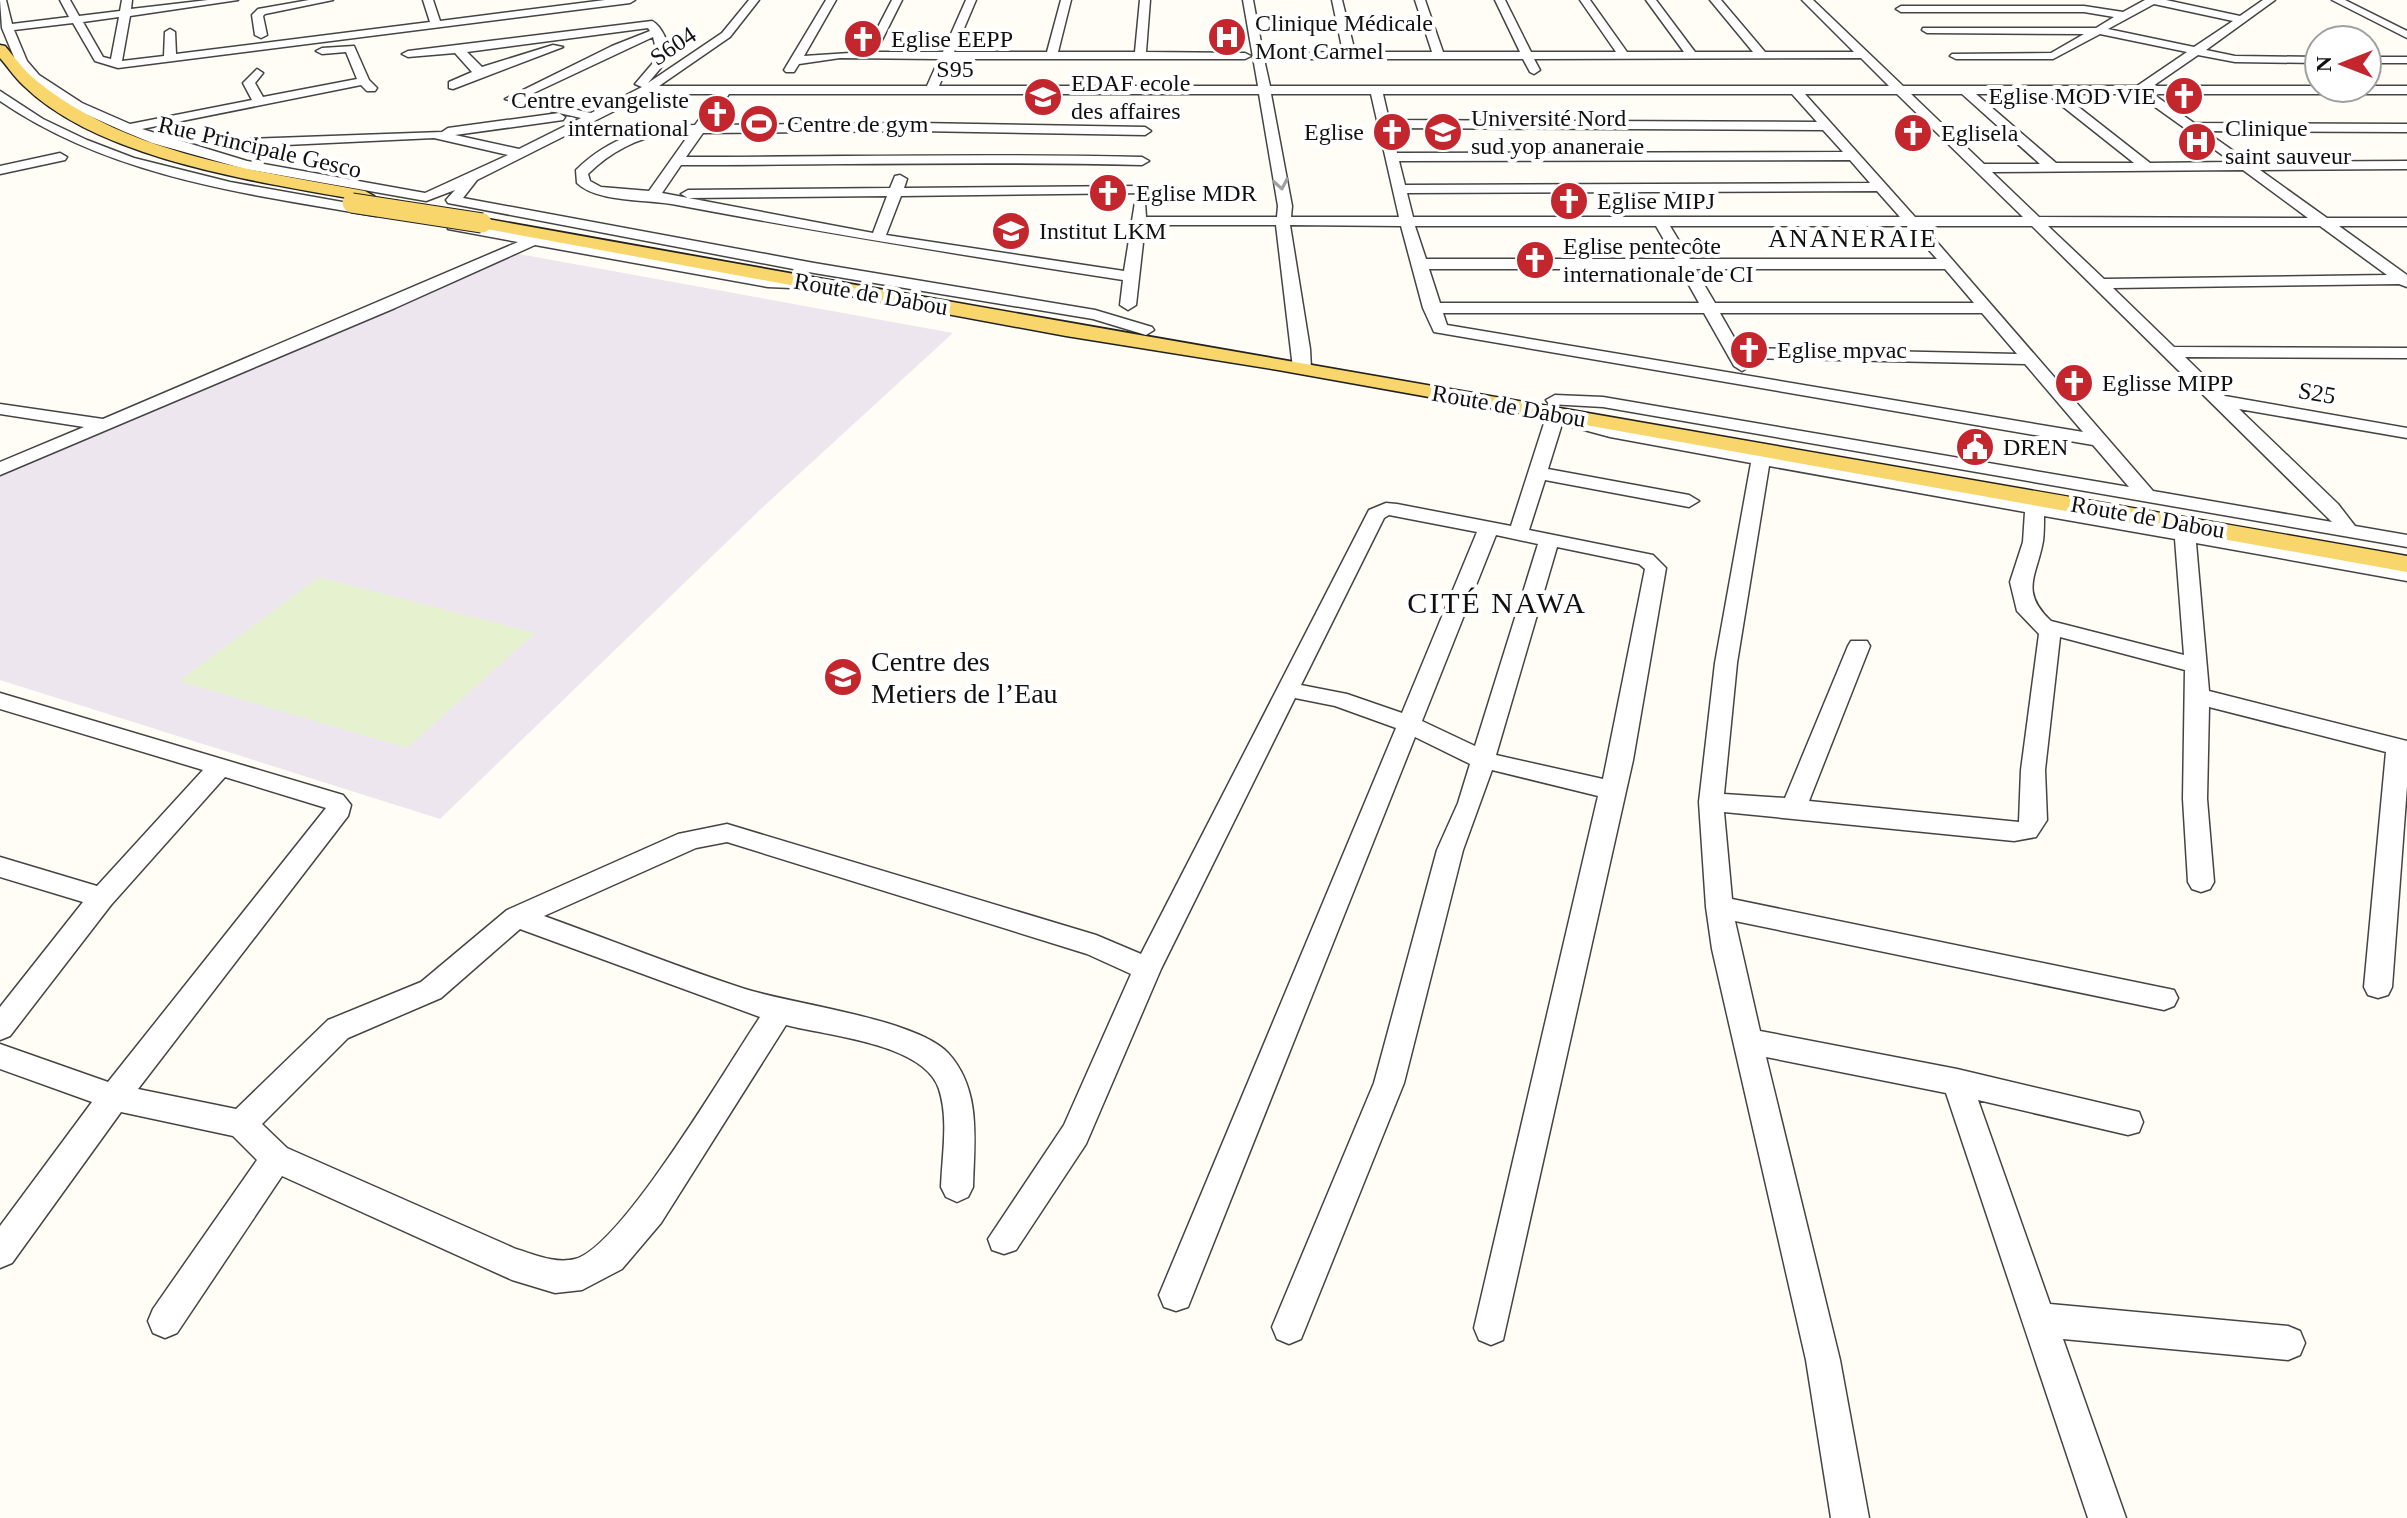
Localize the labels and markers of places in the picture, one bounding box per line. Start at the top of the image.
place label: Clinique Médicale Mont Carmel [1255,10,1433,64]
hospital icon: Clinique Médicale Mont Carmel [1206,16,1248,58]
church icon: Eglise EEPP [842,18,884,60]
place label: Eglise EEPP [891,26,1013,52]
place label: EDAF ecole des affaires [1071,70,1190,124]
church icon: Eglise MOD VIE [2163,75,2205,117]
school or university icon: EDAF ecole des affaires [1022,76,1064,118]
place label: Eglise MOD VIE [1988,83,2156,109]
place label: Centre evangeliste international [511,87,689,141]
church icon: Centre evangeliste international [696,93,738,135]
sports icon: Centre de gym [738,103,780,145]
place label: Université Nord sud yop ananeraie [1471,105,1644,159]
place label: Centre de gym [787,111,929,137]
church icon: Eglise [1371,111,1413,153]
school or university icon: Université Nord sud yop ananeraie [1422,111,1464,153]
church icon: Eglisela [1892,112,1934,154]
place label: Clinique saint sauveur [2225,115,2351,169]
place label: Eglise [1304,119,1364,145]
place label: Eglisela [1941,120,2019,146]
hospital icon: Clinique saint sauveur [2176,121,2218,163]
church icon: Eglise MDR [1087,172,1129,214]
place label: Eglise MDR [1136,180,1257,206]
church icon: Eglise MIPJ [1548,180,1590,222]
place label: Eglise MIPJ [1597,188,1715,214]
school or university icon: Institut LKM [990,210,1032,252]
place label: Institut LKM [1039,218,1166,244]
place label: Eglise pentecôte internationale de CI [1563,233,1754,287]
church icon: Eglise pentecôte internationale de CI [1514,239,1556,281]
church icon: Eglise mpvac [1728,329,1770,371]
place label: Eglise mpvac [1777,337,1907,363]
church icon: Eglisse MIPP [2053,362,2095,404]
place label: Eglisse MIPP [2102,370,2233,396]
public building icon: DREN [1954,426,1996,468]
place label: DREN [2003,434,2068,460]
place label: Centre des Metiers de l’Eau [871,646,1058,709]
school or university icon: Centre des Metiers de l’Eau [822,656,864,698]

